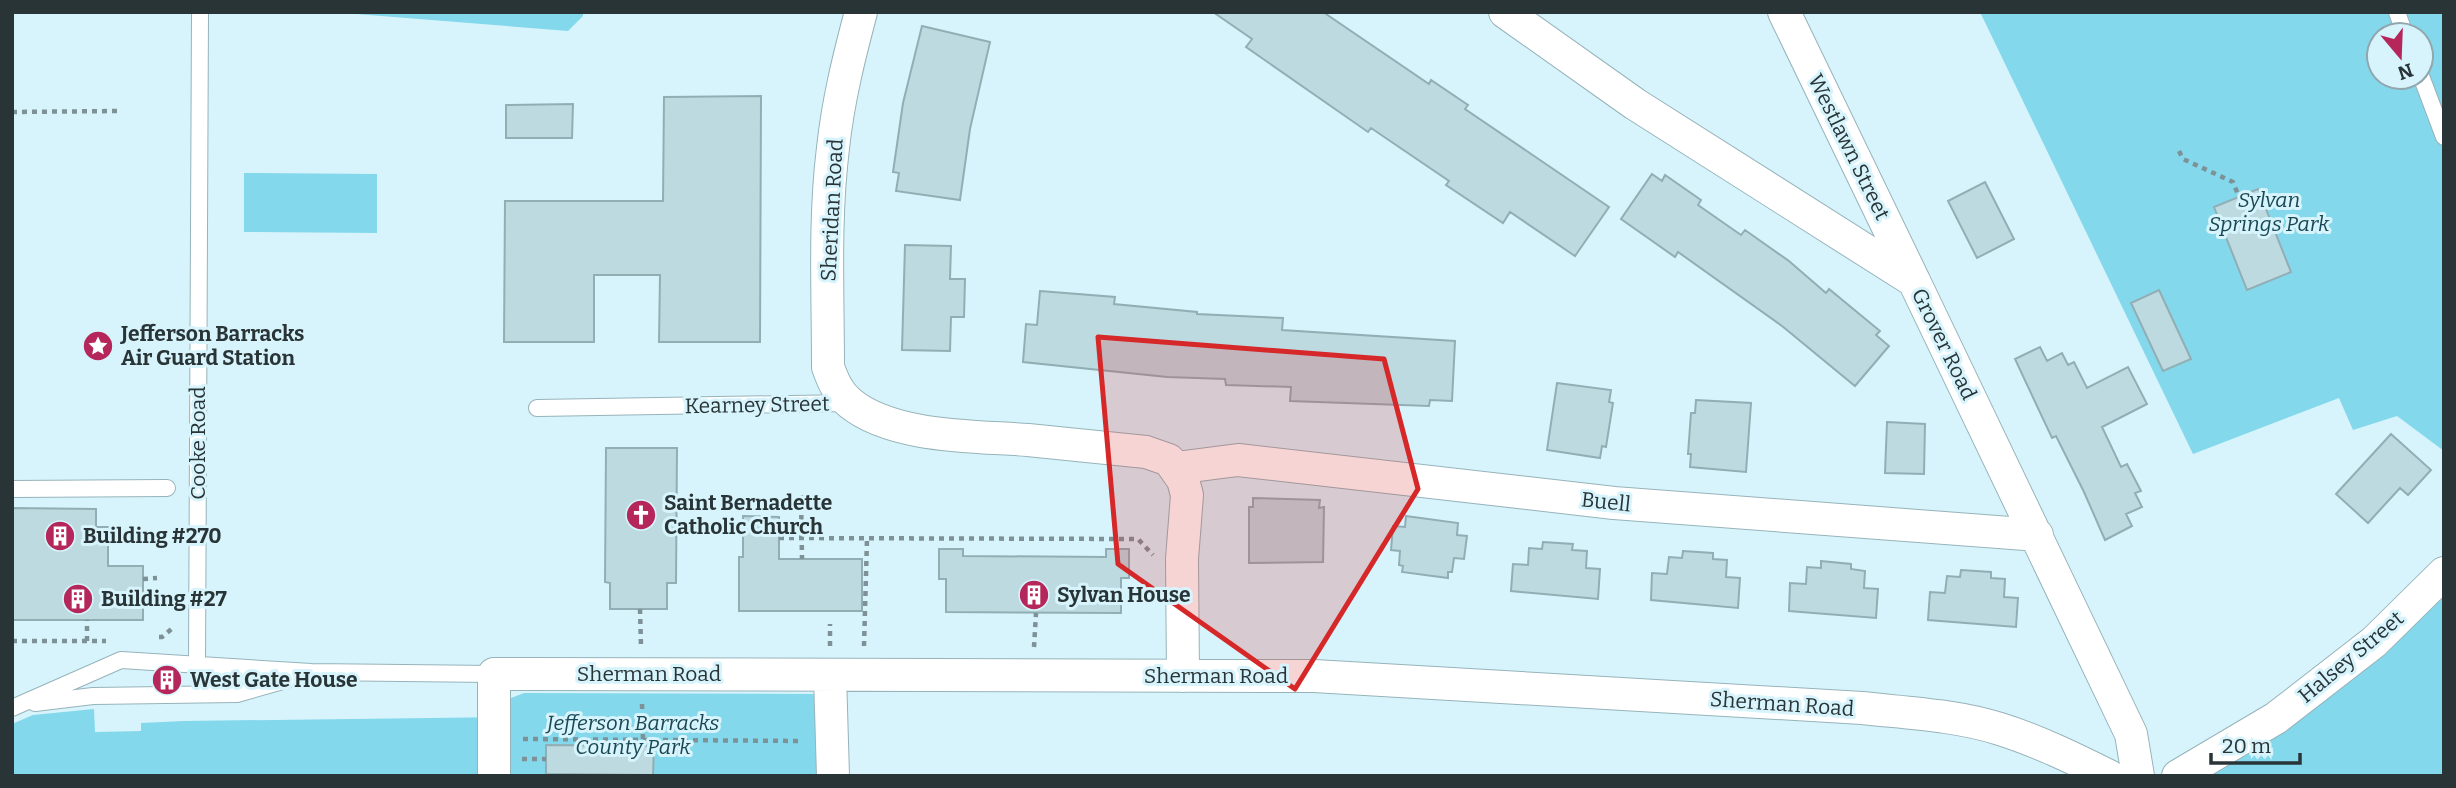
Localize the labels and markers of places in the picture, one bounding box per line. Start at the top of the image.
place label: Jefferson Barracks Air Guard Station [120,321,304,371]
place icon: Jefferson Barracks Air Guard Station [81,329,115,363]
place label: Saint Bernadette Catholic Church [664,490,832,540]
church icon: Saint Bernadette Catholic Church [624,498,658,532]
building icon: Building #270 [43,519,77,553]
place label: Building #270 [83,523,222,549]
building icon: Sylvan House [1017,578,1051,612]
building icon: Building #27 [61,582,95,616]
place label: Sylvan House [1057,582,1191,608]
place label: Building #27 [101,586,227,612]
building icon: West Gate House [150,663,184,697]
place label: West Gate House [190,667,358,693]

